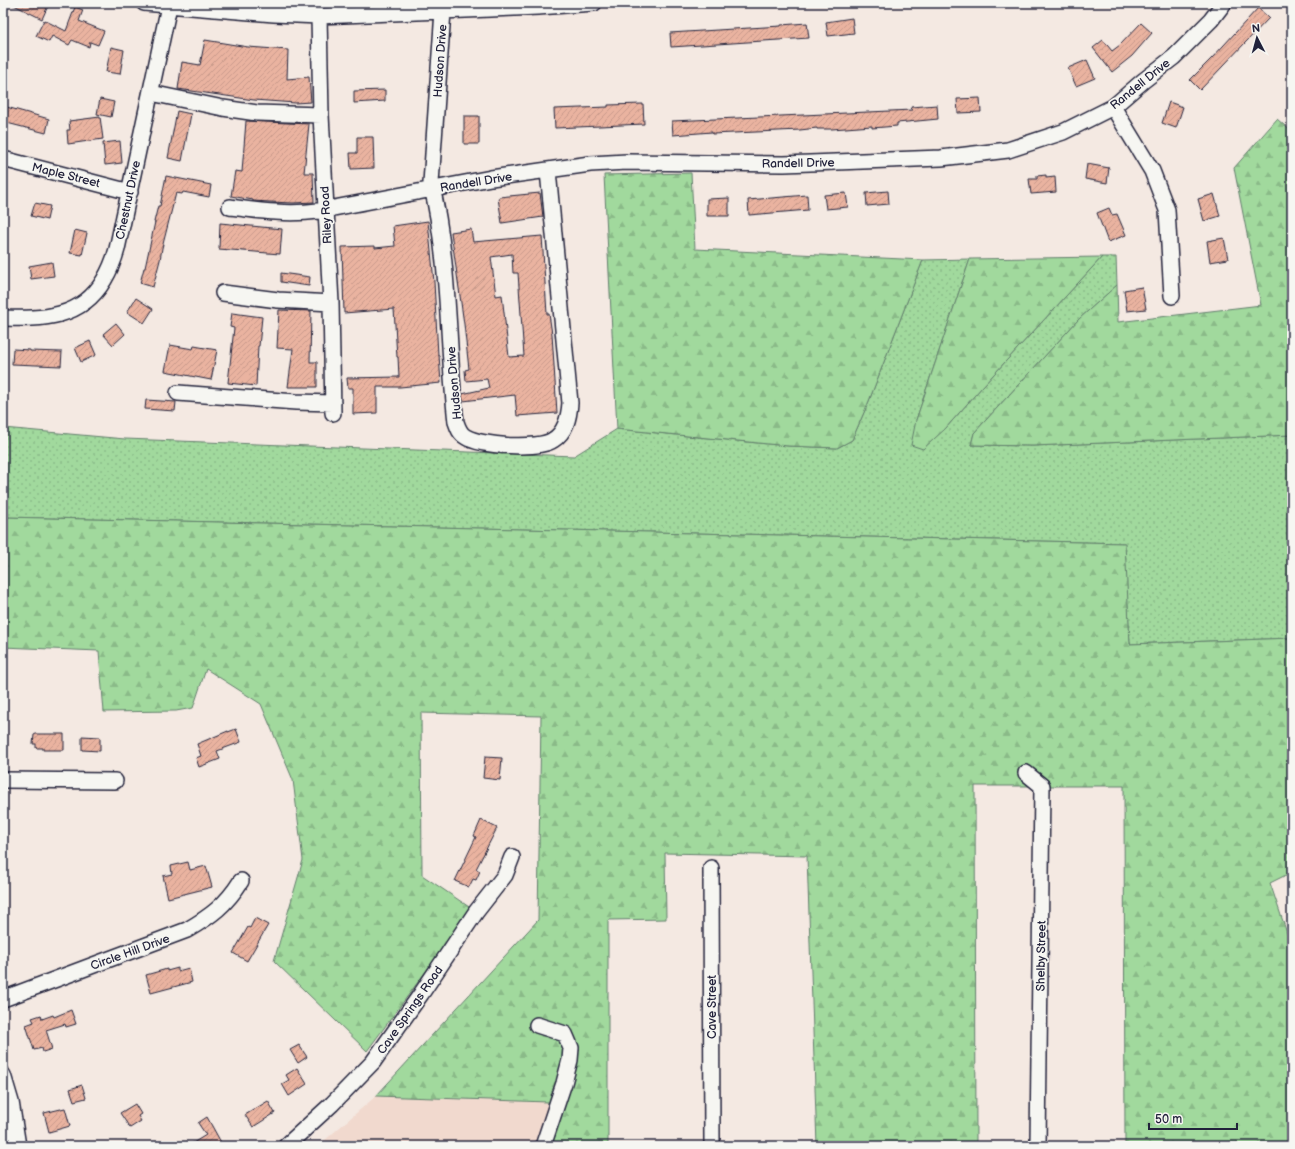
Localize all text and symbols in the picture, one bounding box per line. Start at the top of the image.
north arrow [1237,18,1277,58]
text: N [1251,22,1261,35]
street label: Hudson Drive [430,24,451,98]
street label: Randell Drive [1107,56,1173,113]
street label: Randell Drive [761,155,835,172]
street label: Chestnut Drive [113,159,144,241]
street label: Maple Street [30,160,102,191]
street label: Randell Drive [439,169,513,196]
street label: Riley Road [317,186,336,244]
street label: Hudson Drive [444,346,465,420]
street label: Shelby Street [1033,920,1050,992]
street label: Circle Hill Drive [89,931,172,974]
street label: Cave Springs Road [374,963,447,1057]
street label: Cave Street [705,975,720,1039]
scale bar [1149,1105,1237,1131]
text: 50 m [1155,1112,1182,1127]

